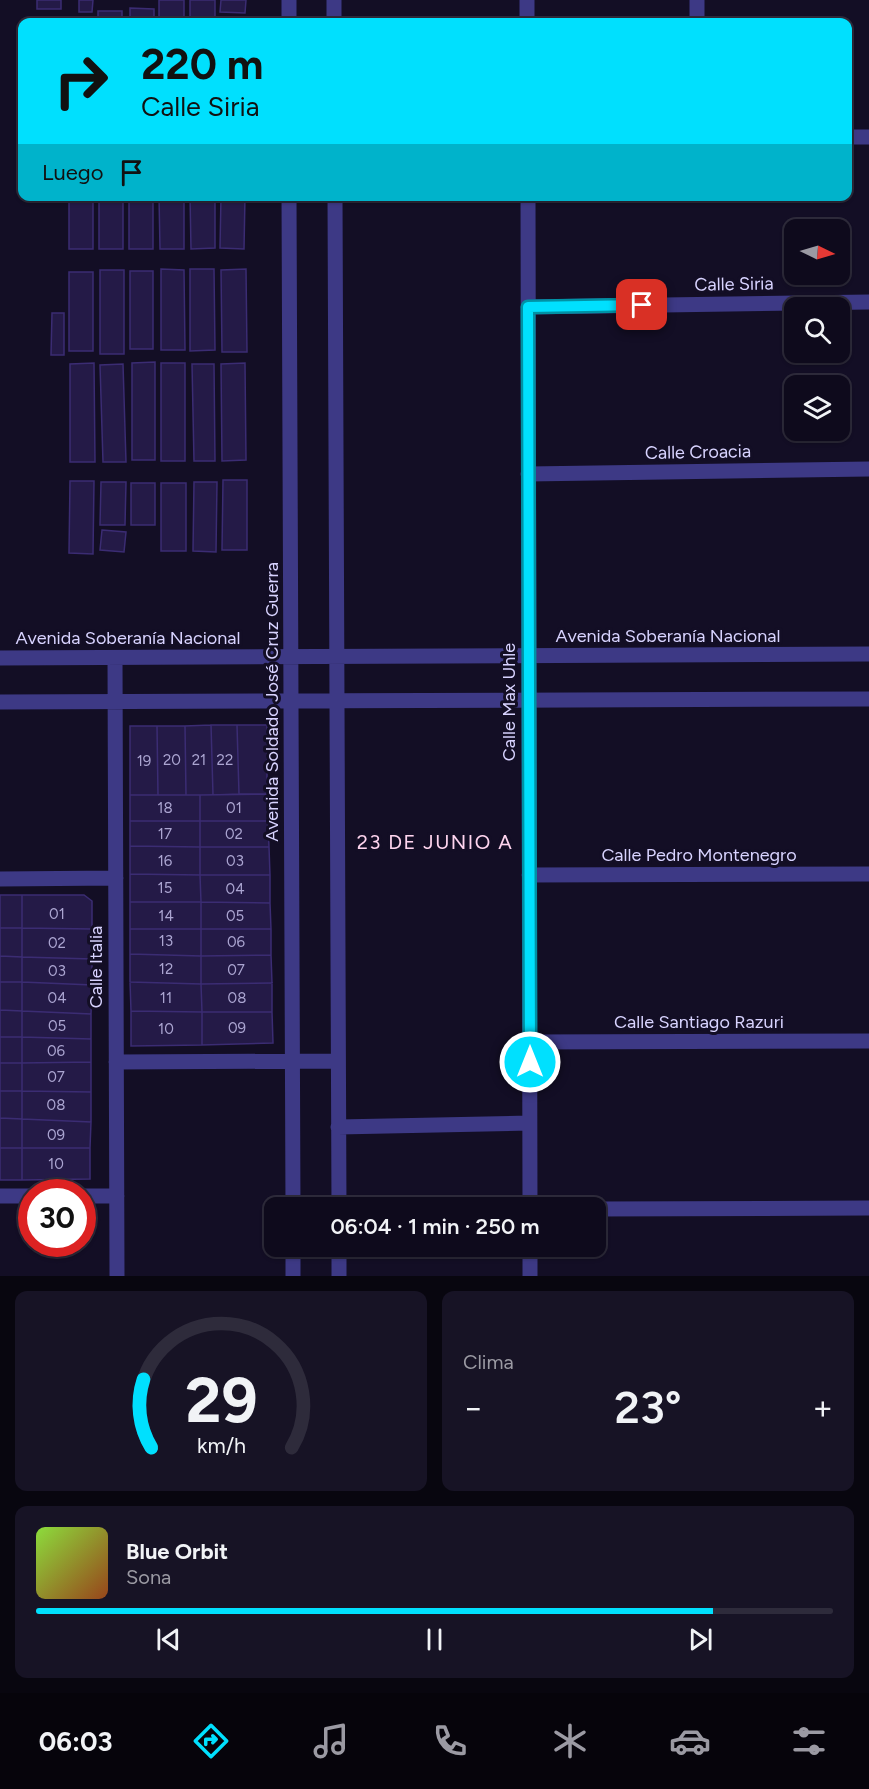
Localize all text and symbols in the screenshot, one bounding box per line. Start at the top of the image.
text: 220 m [141,39,263,90]
icon: right [42,42,120,120]
text: Calle Siria [141,90,260,123]
icon: arrive [115,156,148,189]
text: Luego [42,159,103,186]
north arrow [784,219,850,285]
map controls [784,219,850,441]
street label: Calle Siria [694,272,774,296]
pin [616,279,667,330]
icon: arrive [625,288,658,321]
button: search [784,297,850,363]
button: layers [784,375,850,441]
street label: Calle Croacia [645,440,751,464]
street label: Avenida Soldado José Cruz Guerra [261,562,283,842]
street label: Avenida Soberanía Nacional [556,625,780,647]
street label: Avenida Soberanía Nacional [16,627,240,649]
street label: Calle Max Uhle [498,643,520,761]
house number: 20 [163,751,181,769]
house number: 21 [192,751,206,769]
house number: 22 [217,751,233,769]
house number: 19 [137,752,151,770]
house number: 18 [157,799,173,817]
house number: 01 [226,799,242,817]
house number: 17 [158,825,172,843]
house number: 02 [225,825,243,843]
district label: 23 DE JUNIO A [357,830,513,854]
street label: Calle Pedro Montenegro [601,844,797,866]
house number: 16 [158,852,173,870]
house number: 03 [226,852,244,870]
house number: 15 [158,879,172,897]
house number: 04 [226,880,244,898]
house number: 01 [49,905,65,923]
house number: 14 [158,907,174,925]
house number: 05 [226,907,244,925]
street label: Calle Italia [85,926,107,1008]
house number: 13 [159,932,173,950]
house number: 06 [227,933,246,951]
house number: 02 [48,934,66,952]
house number: 12 [159,960,173,978]
house number: 07 [227,961,245,979]
house number: 03 [48,962,66,980]
house number: 04 [48,989,66,1007]
house number: 11 [160,989,172,1007]
house number: 08 [228,989,246,1007]
street label: Calle Santiago Razuri [614,1011,784,1033]
house number: 05 [48,1017,66,1035]
house number: 09 [228,1019,246,1037]
house number: 10 [158,1020,174,1038]
position arrow [498,1030,562,1094]
house number: 06 [47,1042,66,1060]
house number: 07 [47,1068,65,1086]
house number: 08 [47,1096,65,1114]
house number: 09 [47,1126,65,1144]
house number: 10 [48,1155,64,1173]
speed limit sign: 30 [18,1179,96,1257]
text: 06:04 · 1 min · 250 m [331,1213,539,1240]
text: Clima [463,1350,514,1374]
text: 29 [185,1363,257,1438]
text: 23° [614,1380,682,1434]
text: − [463,1388,484,1427]
text: + [812,1388,833,1427]
text: km/h [197,1433,245,1458]
text: Blue Orbit [126,1538,228,1565]
text: Sona [126,1565,171,1589]
icon: previous [152,1623,185,1656]
icon: pause [418,1623,451,1656]
icon: next [684,1623,717,1656]
icon: directions [190,1720,232,1762]
icon: music [310,1720,352,1762]
icon: phone [429,1720,471,1762]
icon: climate [549,1720,591,1762]
icon: car [669,1720,711,1762]
icon: filters [788,1720,830,1762]
text: 06:03 [39,1725,113,1758]

